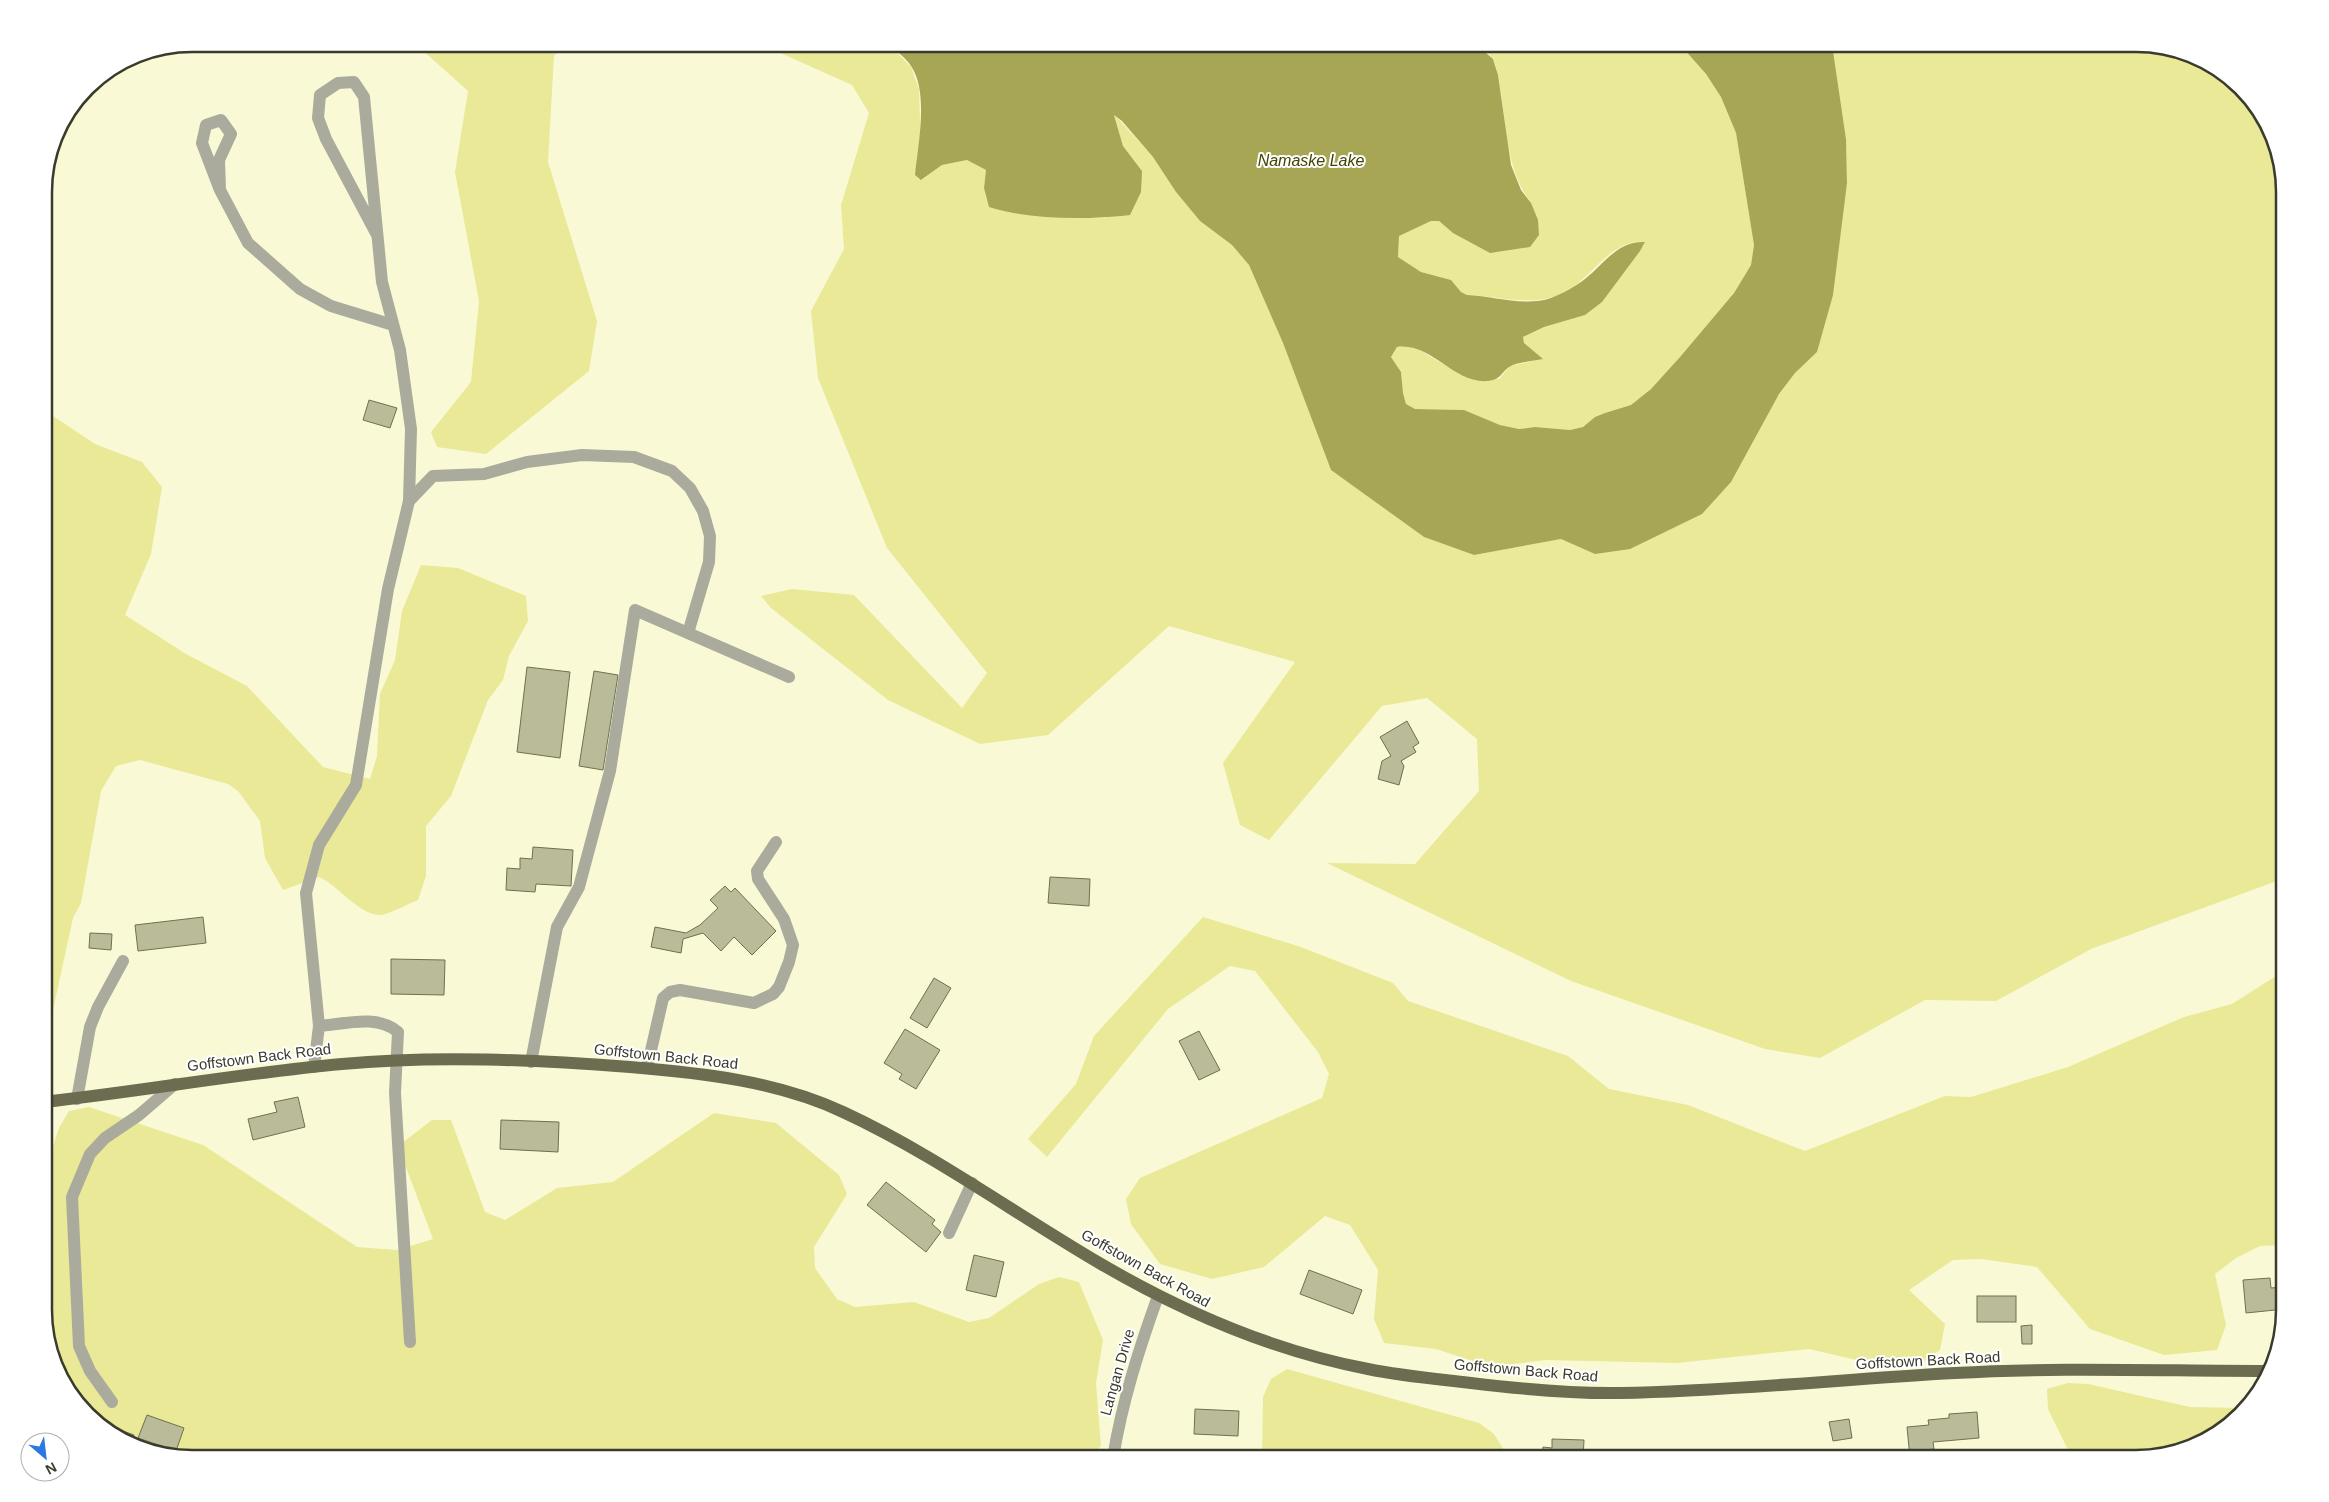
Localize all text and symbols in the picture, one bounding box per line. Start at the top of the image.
water label: Namaske Lake [1258,152,1364,169]
street label: Goffstown Back Road [186,1040,332,1074]
street label: Goffstown Back Road [593,1040,739,1072]
street label: Goffstown Back Road [1079,1225,1213,1311]
street label: Langan Drive [1097,1327,1137,1417]
street label: Goffstown Back Road [1855,1348,2001,1372]
street label: Goffstown Back Road [1453,1355,1599,1385]
north arrow [20,1432,70,1482]
text: N [43,1459,59,1478]

